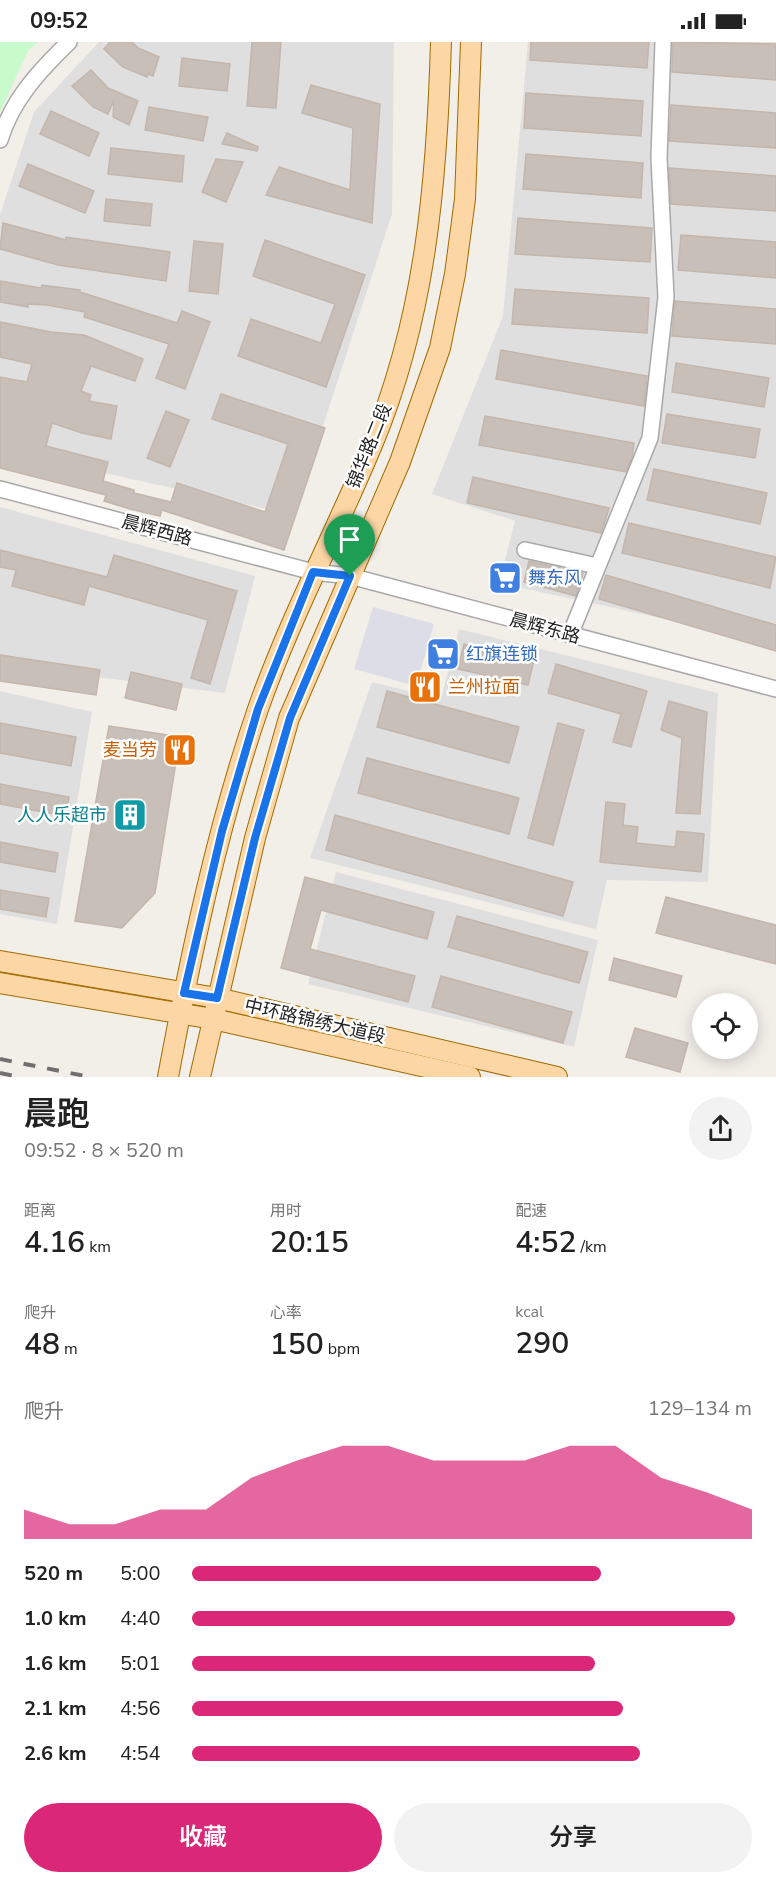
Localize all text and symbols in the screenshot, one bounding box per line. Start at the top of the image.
text: 09:52 [30,6,88,36]
street label: 锦华路二段 [341,400,397,492]
street label: 晨辉西路 [119,509,195,551]
pin [324,514,375,576]
icon: arrive [333,523,366,556]
supermarket icon: 舞东风 [487,560,523,596]
place label: 舞东风 [528,566,582,590]
street label: 晨辉东路 [507,607,583,649]
supermarket icon: 红旗连锁 [425,636,461,672]
place label: 红旗连锁 [466,642,538,666]
restaurant icon: 兰州拉面 [407,669,443,705]
place label: 兰州拉面 [448,675,520,699]
restaurant icon: 麦当劳 [162,732,198,768]
place label: 麦当劳 [103,738,157,762]
building icon: 人人乐超市 [112,797,148,833]
place label: 人人乐超市 [17,803,107,827]
street label: 中环路锦绣大道段 [242,993,388,1049]
map controls [692,993,758,1059]
button: locate [692,993,758,1059]
text: 晨跑 [24,1092,90,1137]
button: share [689,1097,752,1160]
text: 09:52 · 8 × 520 m [24,1137,184,1164]
text: 距离 [24,1200,56,1222]
text: 用时 [270,1200,302,1222]
text: 配速 [515,1200,547,1222]
text: 4.16 [24,1222,85,1263]
text: 20:15 [270,1222,349,1263]
text: 4:52 [515,1222,576,1263]
text: km [85,1236,111,1258]
text: /km [576,1236,607,1258]
text: kcal [515,1301,544,1323]
text: 爬升 [24,1302,56,1324]
text: 心率 [270,1302,302,1324]
text: 290 [515,1323,569,1364]
text: 48 [24,1324,60,1365]
text: 150 [270,1324,324,1365]
text: m [60,1338,78,1360]
text: bpm [324,1338,360,1360]
text: 129–134 m [648,1395,752,1422]
text: 爬升 [24,1398,64,1425]
text: 520 m [24,1560,83,1587]
text: 5:00 [120,1560,161,1587]
text: 1.0 km [24,1605,87,1632]
text: 4:40 [120,1605,161,1632]
text: 1.6 km [24,1650,87,1677]
text: 5:01 [120,1650,161,1677]
text: 2.1 km [24,1695,87,1722]
text: 4:56 [120,1695,161,1722]
text: 2.6 km [24,1740,87,1767]
text: 4:54 [120,1740,161,1767]
button: 收藏 [24,1803,382,1872]
button: 分享 [394,1803,752,1872]

